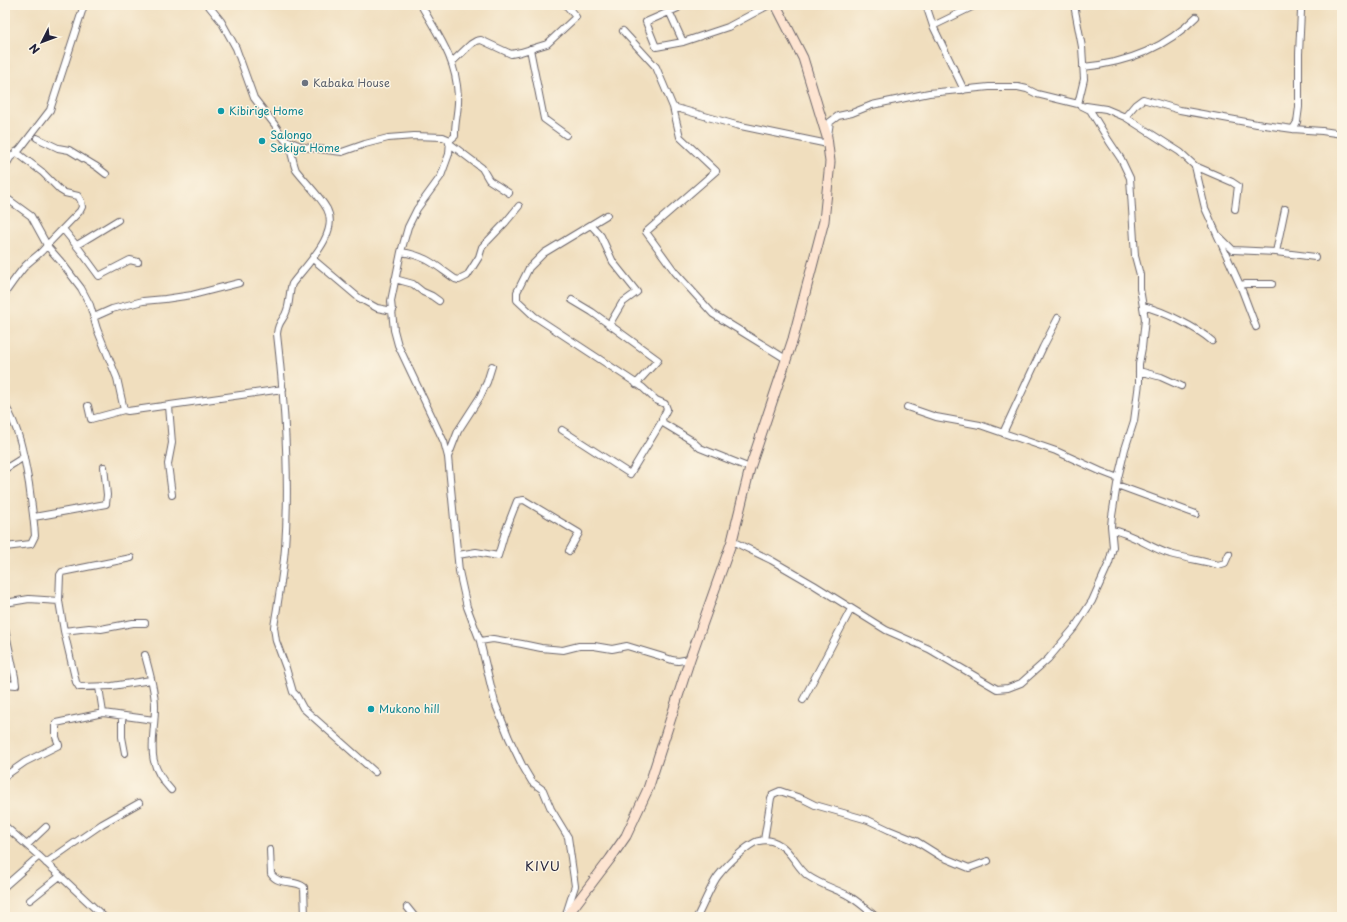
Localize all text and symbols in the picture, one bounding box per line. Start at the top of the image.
north arrow [22,22,62,62]
text: N [25,40,43,58]
place label: Kabaka House [313,74,390,91]
marker: Kabaka House [300,78,310,88]
place label: Kibirige Home [229,102,304,119]
marker: Kibirige Home [216,106,226,116]
place label: Salongo Sekiya Home [270,126,340,156]
marker: Salongo Sekiya Home [257,136,267,146]
place label: Mukono hill [379,700,440,717]
marker: Mukono hill [366,704,376,714]
district label: KIVU [525,856,561,875]

